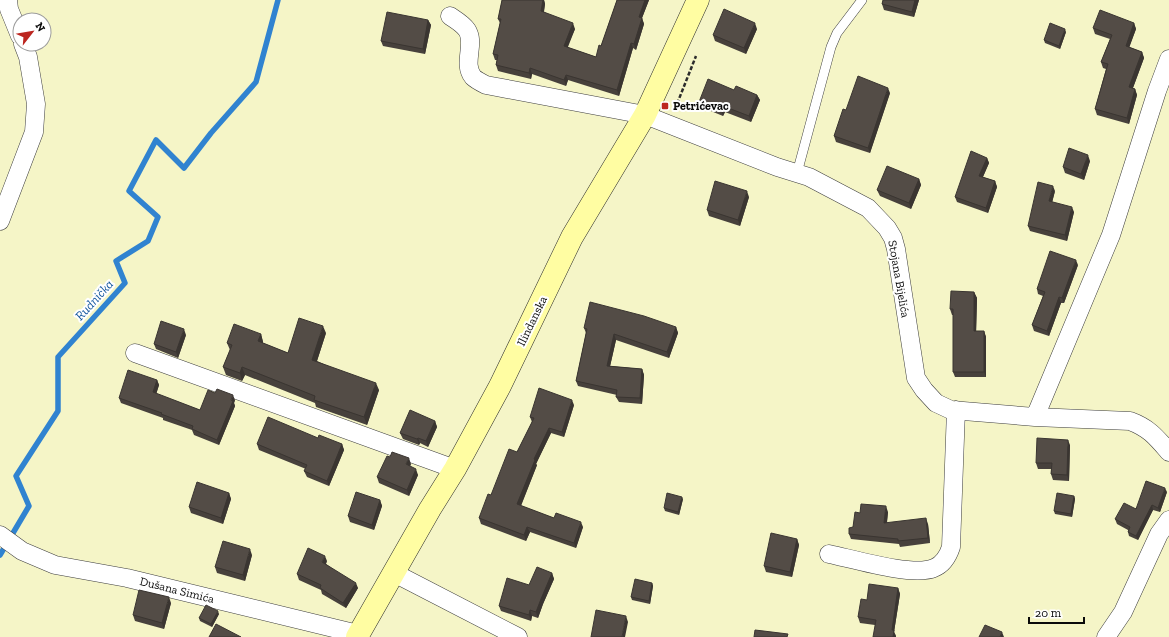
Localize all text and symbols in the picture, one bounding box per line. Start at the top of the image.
north arrow [12,12,52,52]
text: N [32,20,48,35]
place label: Petrićevac [673,99,729,113]
marker: Petrićevac [660,101,670,111]
street label: Stojana Bijelića [884,239,913,319]
water label: Rudnička [72,277,116,323]
street label: Ilindanska [514,294,550,348]
street label: Dušana Simića [138,574,216,606]
scale bar [1029,599,1084,625]
text: 20 m [1035,606,1062,620]

